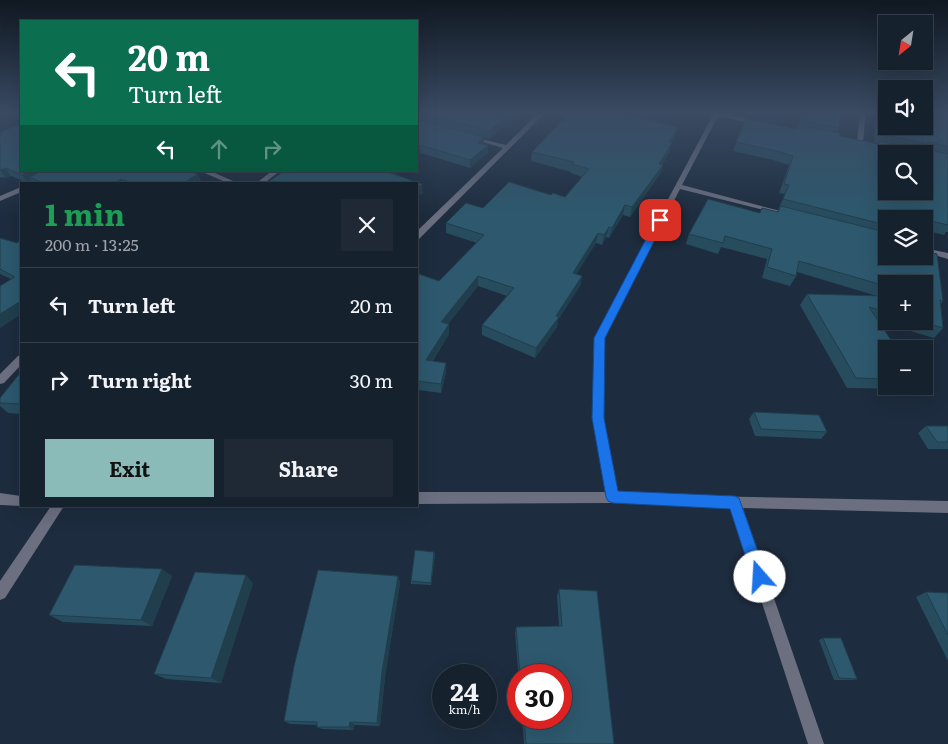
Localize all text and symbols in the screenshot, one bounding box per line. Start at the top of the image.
north arrow [878,15,932,70]
map controls [878,15,933,395]
text: 20 m [128,30,210,82]
icon: left [45,40,110,105]
text: Turn left [128,77,222,110]
button: sound [878,80,933,135]
icon: left [152,135,180,163]
icon: ahead [205,135,233,163]
icon: right [258,135,286,163]
button: search [878,145,933,200]
text: 1 min [45,191,125,235]
button: close [341,199,393,251]
pin [639,199,681,241]
icon: arrive [646,206,674,234]
button: layers [878,210,933,265]
text: 200 m · 13:25 [45,232,139,256]
button: + [878,275,933,330]
icon: left [45,291,73,319]
text: Turn left [88,291,175,319]
text: 20 m [350,291,393,319]
button: − [878,340,933,395]
icon: right [45,366,73,394]
text: Turn right [88,366,192,394]
text: 30 m [349,366,393,394]
button: Exit [45,439,214,497]
button: Share [224,439,393,497]
position arrow [733,550,785,602]
speed limit sign: 30 [507,664,572,729]
text: 24 [450,672,479,709]
text: km/h [449,700,480,718]

